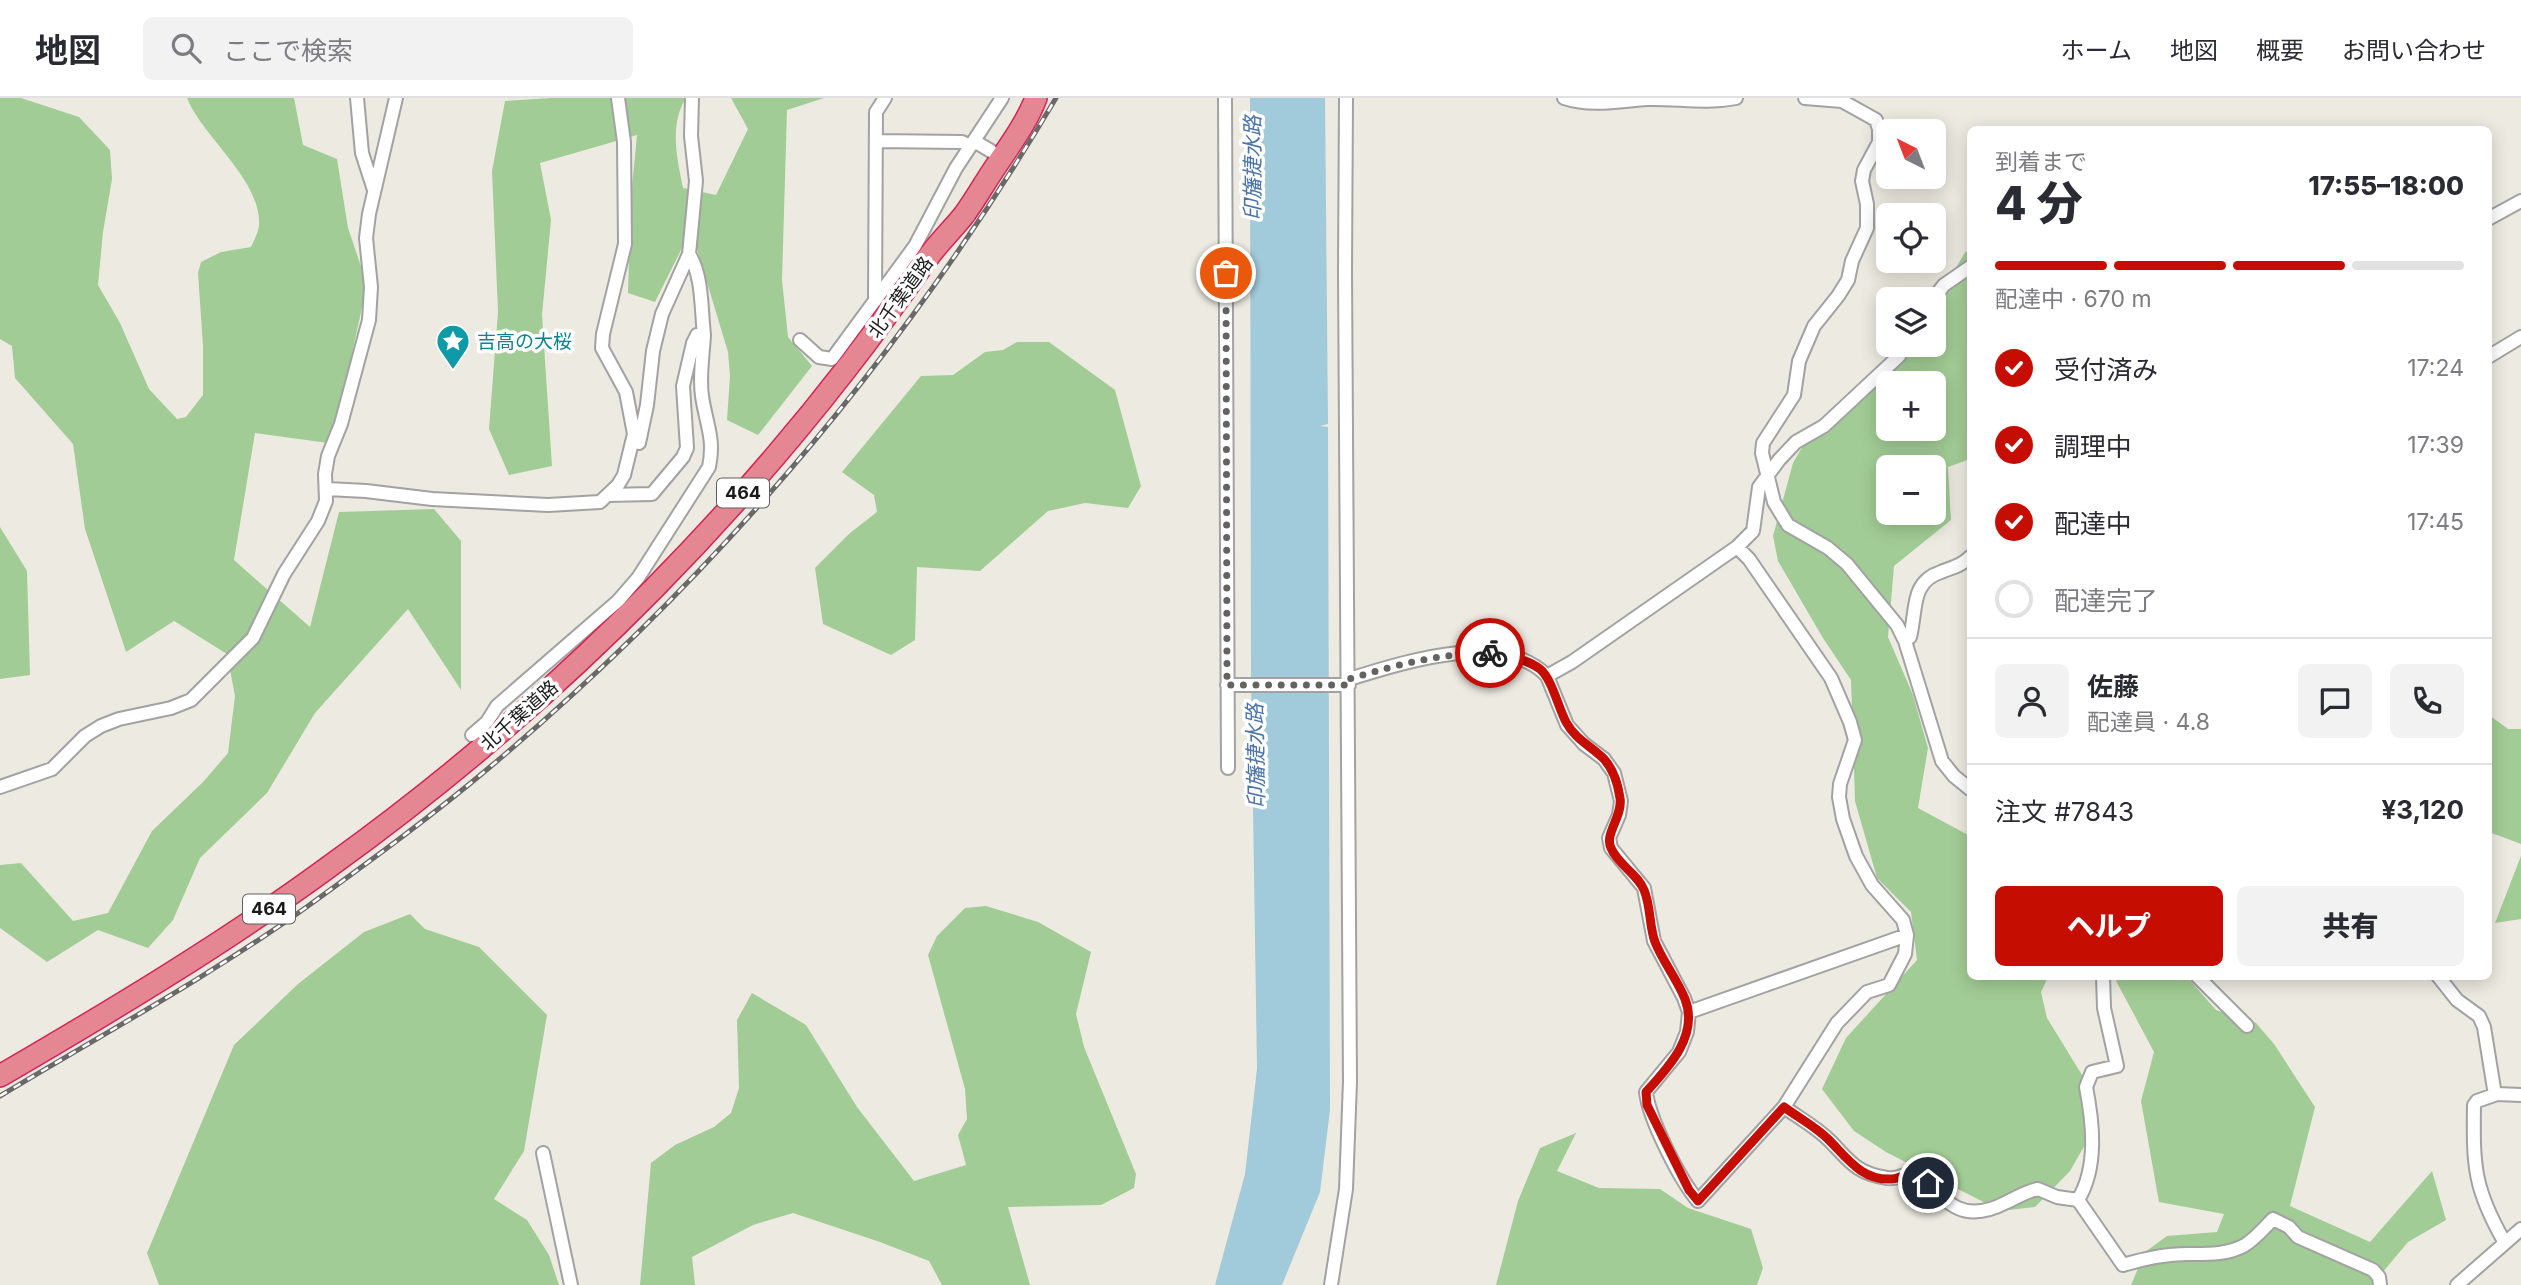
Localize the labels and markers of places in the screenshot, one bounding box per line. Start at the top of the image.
pin [1196,243,1256,303]
place icon: 吉高の大桜 [434,322,472,371]
place label: 吉高の大桜 [477,330,572,353]
pin [1898,1153,1958,1213]

